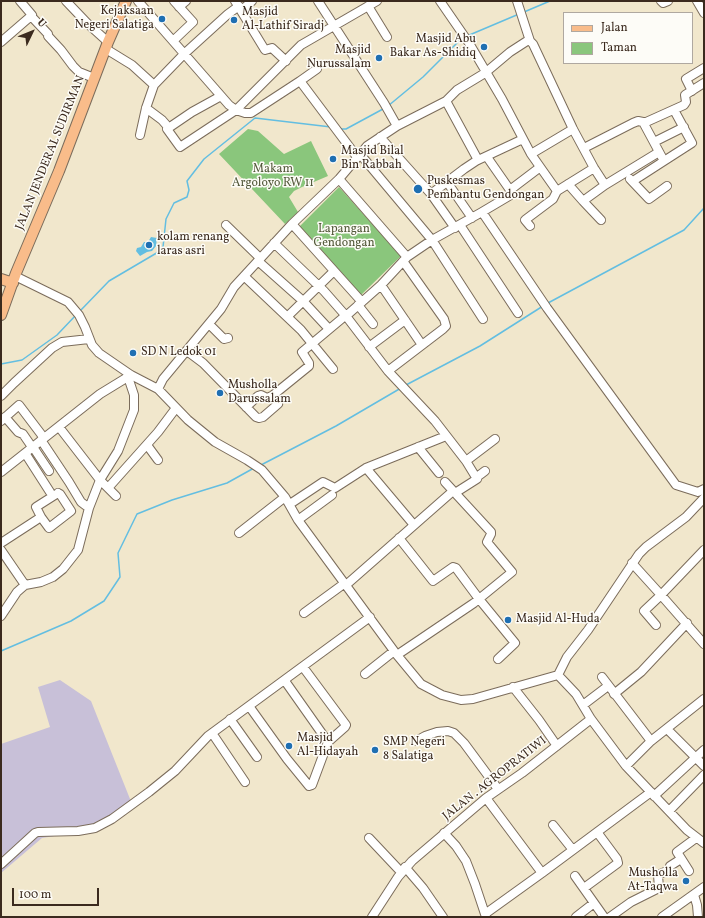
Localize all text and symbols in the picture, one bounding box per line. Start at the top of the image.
place label: Kejaksaan Negeri Salatiga [75,5,154,33]
place label: Masjid Al-Lathif Siradj [242,6,324,34]
north arrow [12,12,52,52]
legend [563,12,693,64]
marker: Kejaksaan Negeri Salatiga [157,14,167,24]
marker: Masjid Al-Lathif Siradj [229,15,239,25]
text: U [33,16,49,31]
text: Jalan [601,20,628,36]
place label: Masjid Abu Bakar As-Shidiq [390,33,476,61]
text: Taman [601,40,637,56]
marker: Masjid Abu Bakar As-Shidiq [479,42,489,52]
place label: Masjid Nurussalam [307,44,371,72]
marker: Masjid Nurussalam [374,53,384,63]
street label: JALAN JENDERAL SUDIRMAN [13,74,89,232]
place label: Masjid Bilal Bin Rabbah [341,145,404,173]
marker: Masjid Bilal Bin Rabbah [328,154,338,164]
park label: Makam Argoloyo RW 11 [232,163,314,191]
place label: Puskesmas Pembantu Gendongan [427,175,544,203]
marker: Puskesmas Pembantu Gendongan [412,183,424,195]
park label: Lapangan Gendongan [313,223,375,251]
place label: kolam renang laras asri [157,231,229,259]
marker: kolam renang laras asri [144,240,154,250]
place label: SD N Ledok 01 [141,346,216,360]
marker: SD N Ledok 01 [128,348,138,358]
place label: Musholla Darussalam [228,379,291,407]
marker: Musholla Darussalam [215,388,225,398]
place label: Masjid Al-Huda [516,613,600,627]
marker: Masjid Al-Huda [503,615,513,625]
place label: Masjid Al-Hidayah [297,732,358,760]
street label: JALAN . AGROPRATIWI [440,734,550,824]
place label: SMP Negeri 8 Salatiga [383,736,445,764]
marker: Masjid Al-Hidayah [284,741,294,751]
marker: SMP Negeri 8 Salatiga [370,745,380,755]
place label: Musholla At-Taqwa [628,867,678,895]
marker: Musholla At-Taqwa [681,876,691,886]
scale bar [14,880,101,906]
text: 100 m [19,887,51,903]

